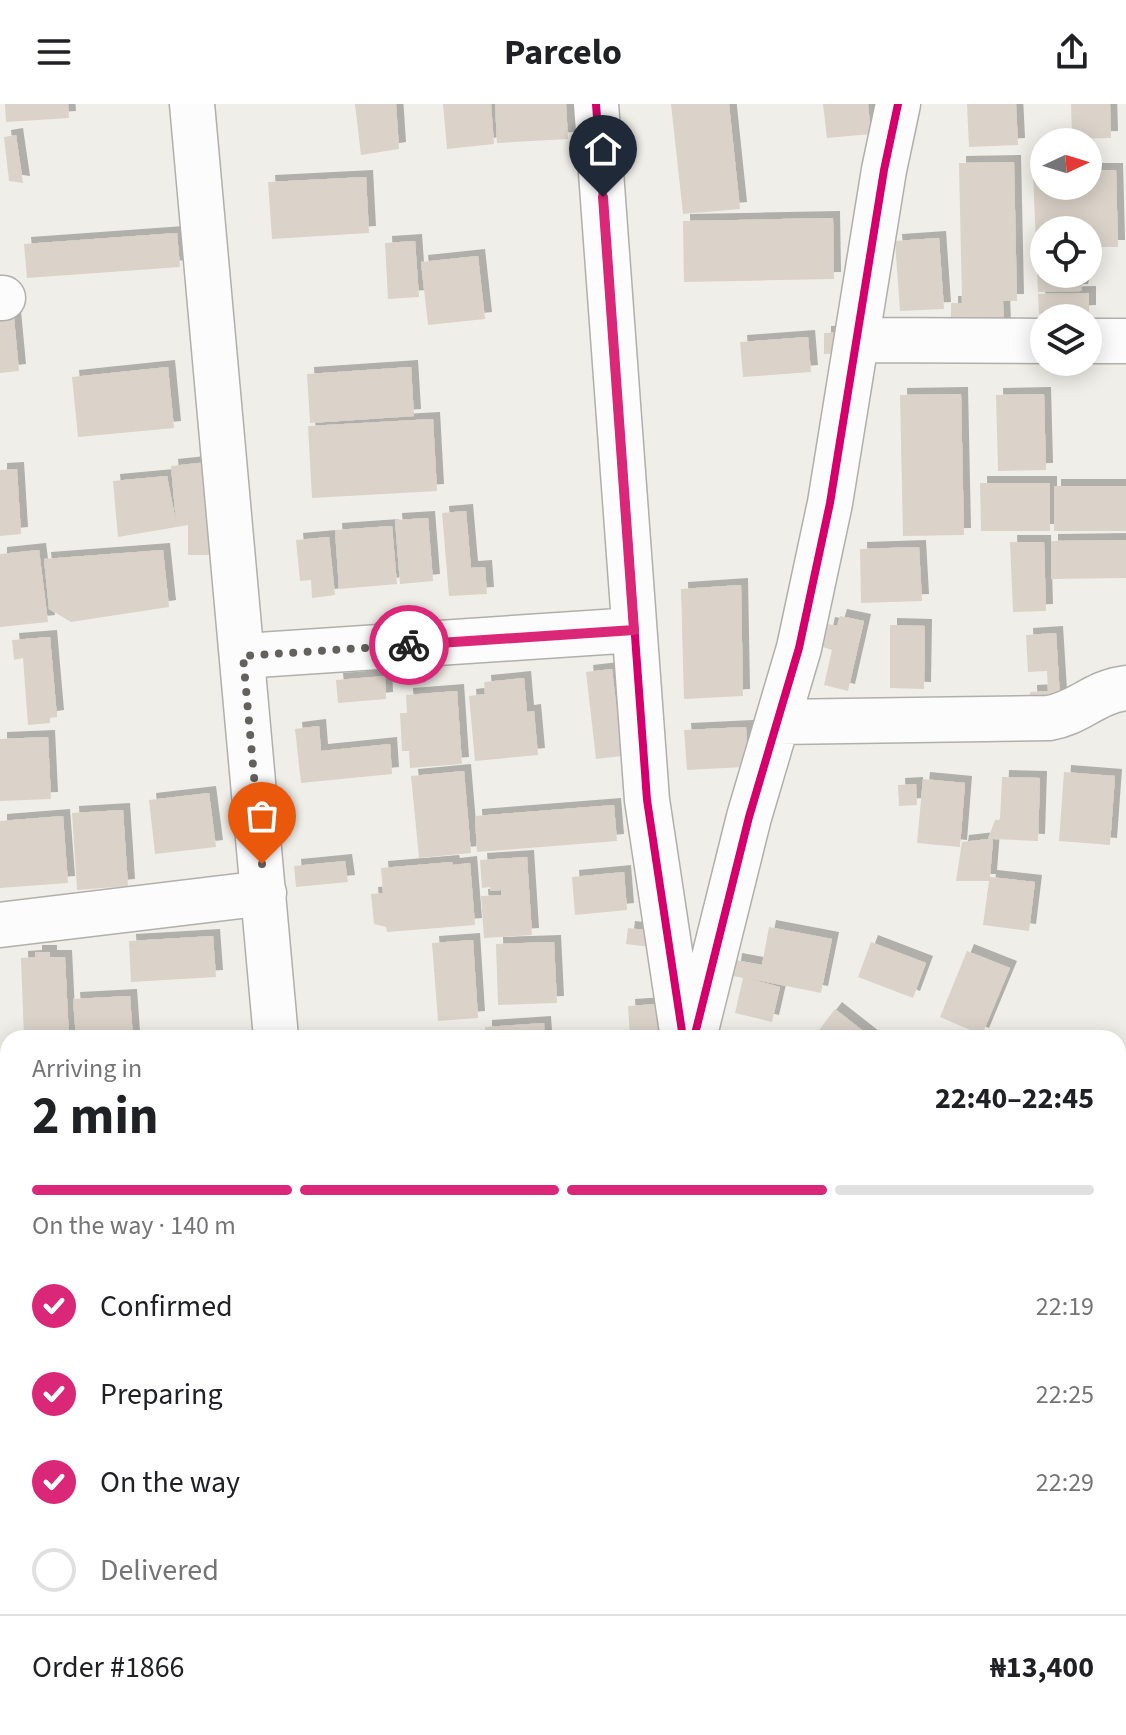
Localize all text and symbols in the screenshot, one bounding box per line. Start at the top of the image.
text: Parcelo [504,27,622,78]
icon: menu [32,30,76,74]
icon: share [1050,30,1094,74]
pin [569,115,637,197]
icon: home [581,127,625,171]
north arrow [1030,128,1102,200]
map controls [1030,128,1102,376]
button: locate [1030,216,1102,288]
button: layers [1030,304,1102,376]
courier [369,605,449,685]
icon: bike [387,623,431,667]
pin [228,782,296,864]
icon: bag [240,794,284,838]
text: Arriving in [32,1050,142,1087]
text: 22:40–22:45 [935,1077,1094,1120]
text: 2 min [32,1080,159,1154]
text: On the way · 140 m [32,1207,236,1244]
icon: check [32,1284,76,1328]
text: Confirmed [100,1285,233,1328]
text: 22:19 [1036,1288,1094,1325]
icon: check [32,1372,76,1416]
text: Preparing [100,1373,223,1416]
text: 22:25 [1036,1376,1094,1413]
icon: check [32,1460,76,1504]
text: On the way [100,1461,240,1504]
text: 22:29 [1036,1464,1094,1501]
text: Delivered [100,1549,219,1592]
text: Order #1866 [32,1646,185,1689]
text: ₦13,400 [990,1646,1094,1689]

